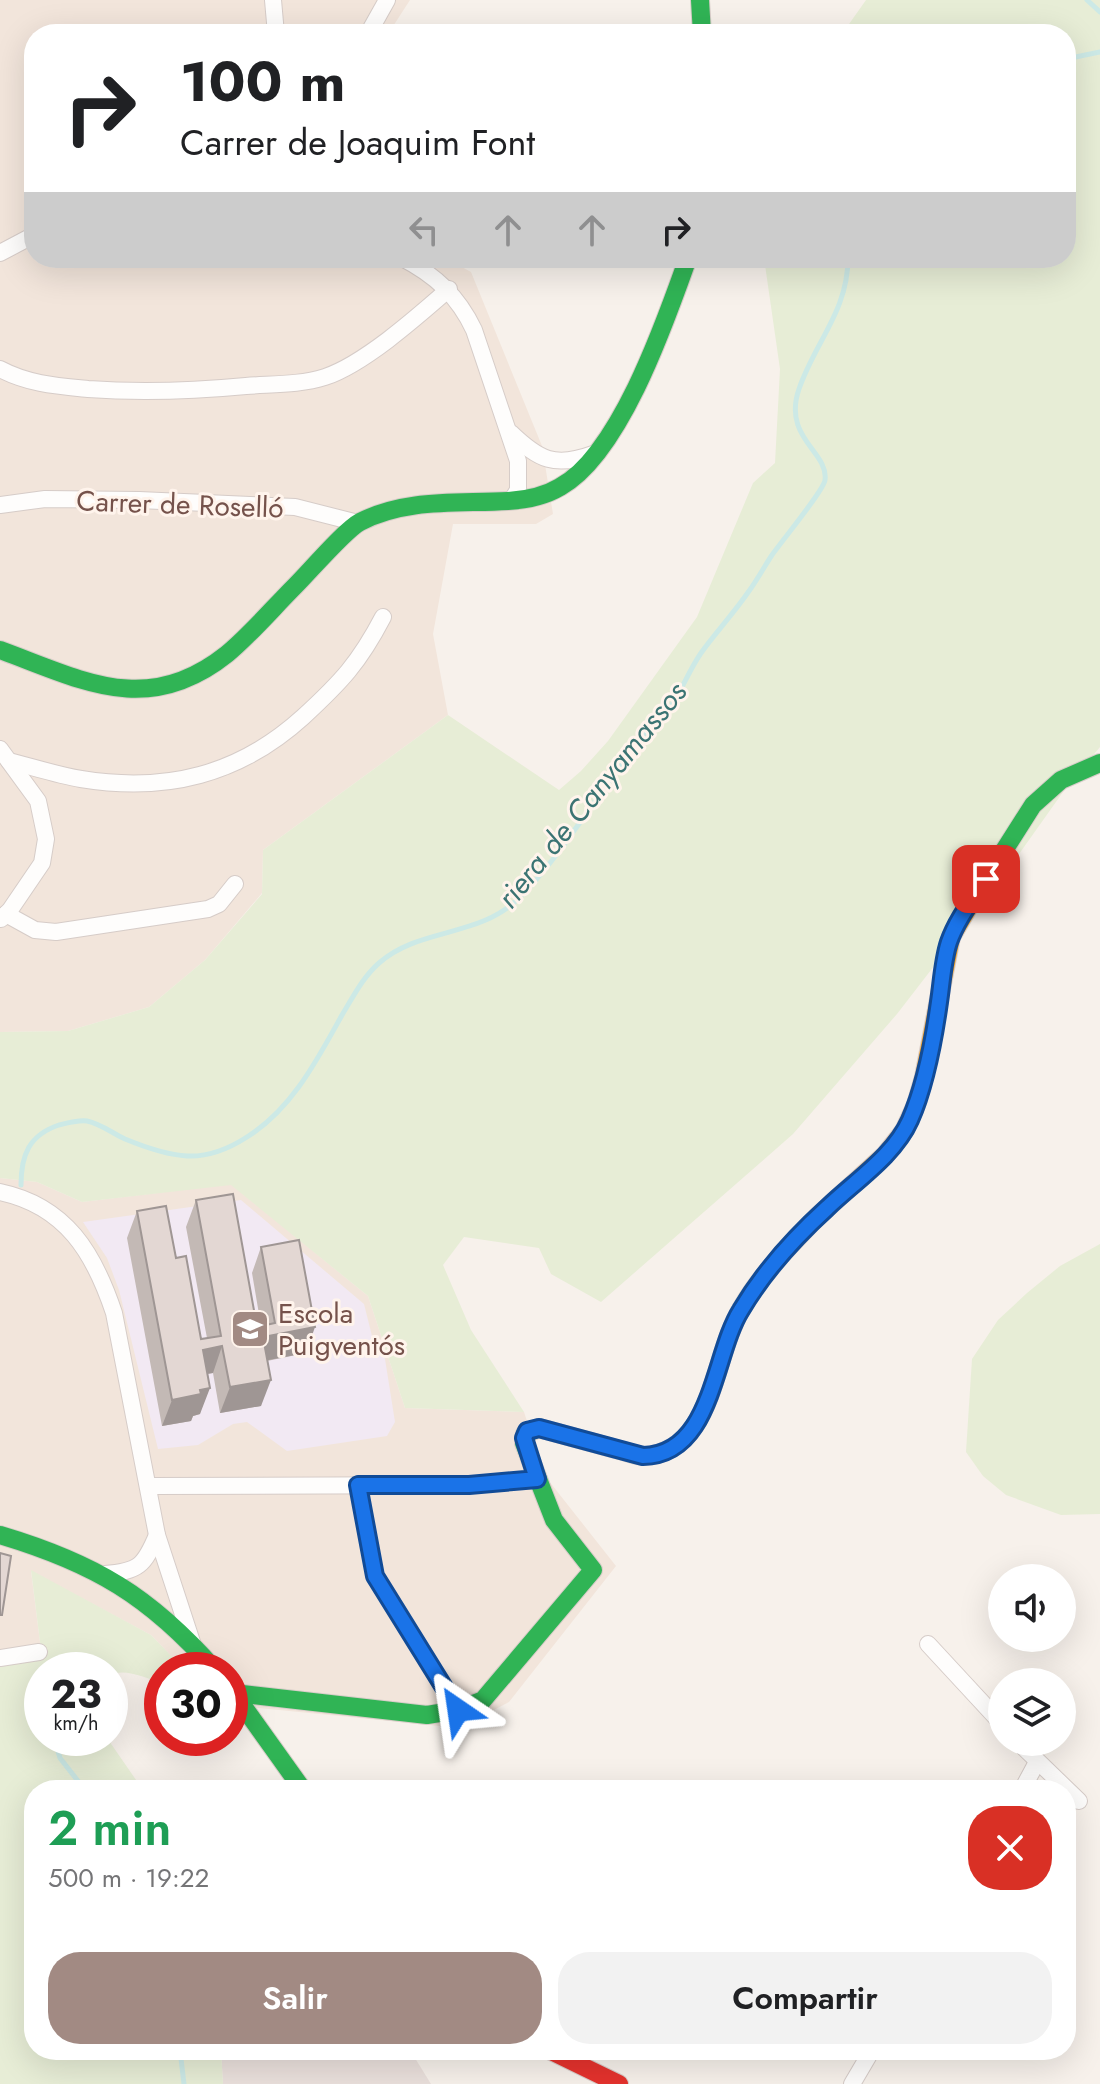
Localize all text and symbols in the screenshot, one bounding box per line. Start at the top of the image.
text: 100 m [180,41,345,122]
icon: right [48,56,152,160]
text: Carrer de Joaquim Font [180,116,535,168]
icon: left [402,208,446,252]
icon: ahead [486,208,530,252]
icon: ahead [570,208,614,252]
icon: right [654,208,698,252]
street label: Carrer de Roselló [76,480,284,529]
water label: riera de Canyamassos [487,672,697,917]
pin [952,845,1020,913]
icon: arrive [964,857,1008,901]
place label: Escola Puigventós [278,1293,405,1366]
school or university icon: Escola Puigventós [229,1308,271,1350]
map controls [988,1564,1076,1756]
button: sound [988,1564,1076,1652]
speed limit sign: 30 [144,1652,248,1756]
text: 23 [50,1665,102,1723]
position arrow [416,1668,500,1752]
button: layers [988,1668,1076,1756]
text: km/h [53,1709,99,1738]
text: 2 min [48,1794,171,1863]
button: close [968,1806,1052,1890]
text: 500 m · 19:22 [48,1859,209,1897]
button: Salir [48,1952,542,2044]
button: Compartir [558,1952,1052,2044]

